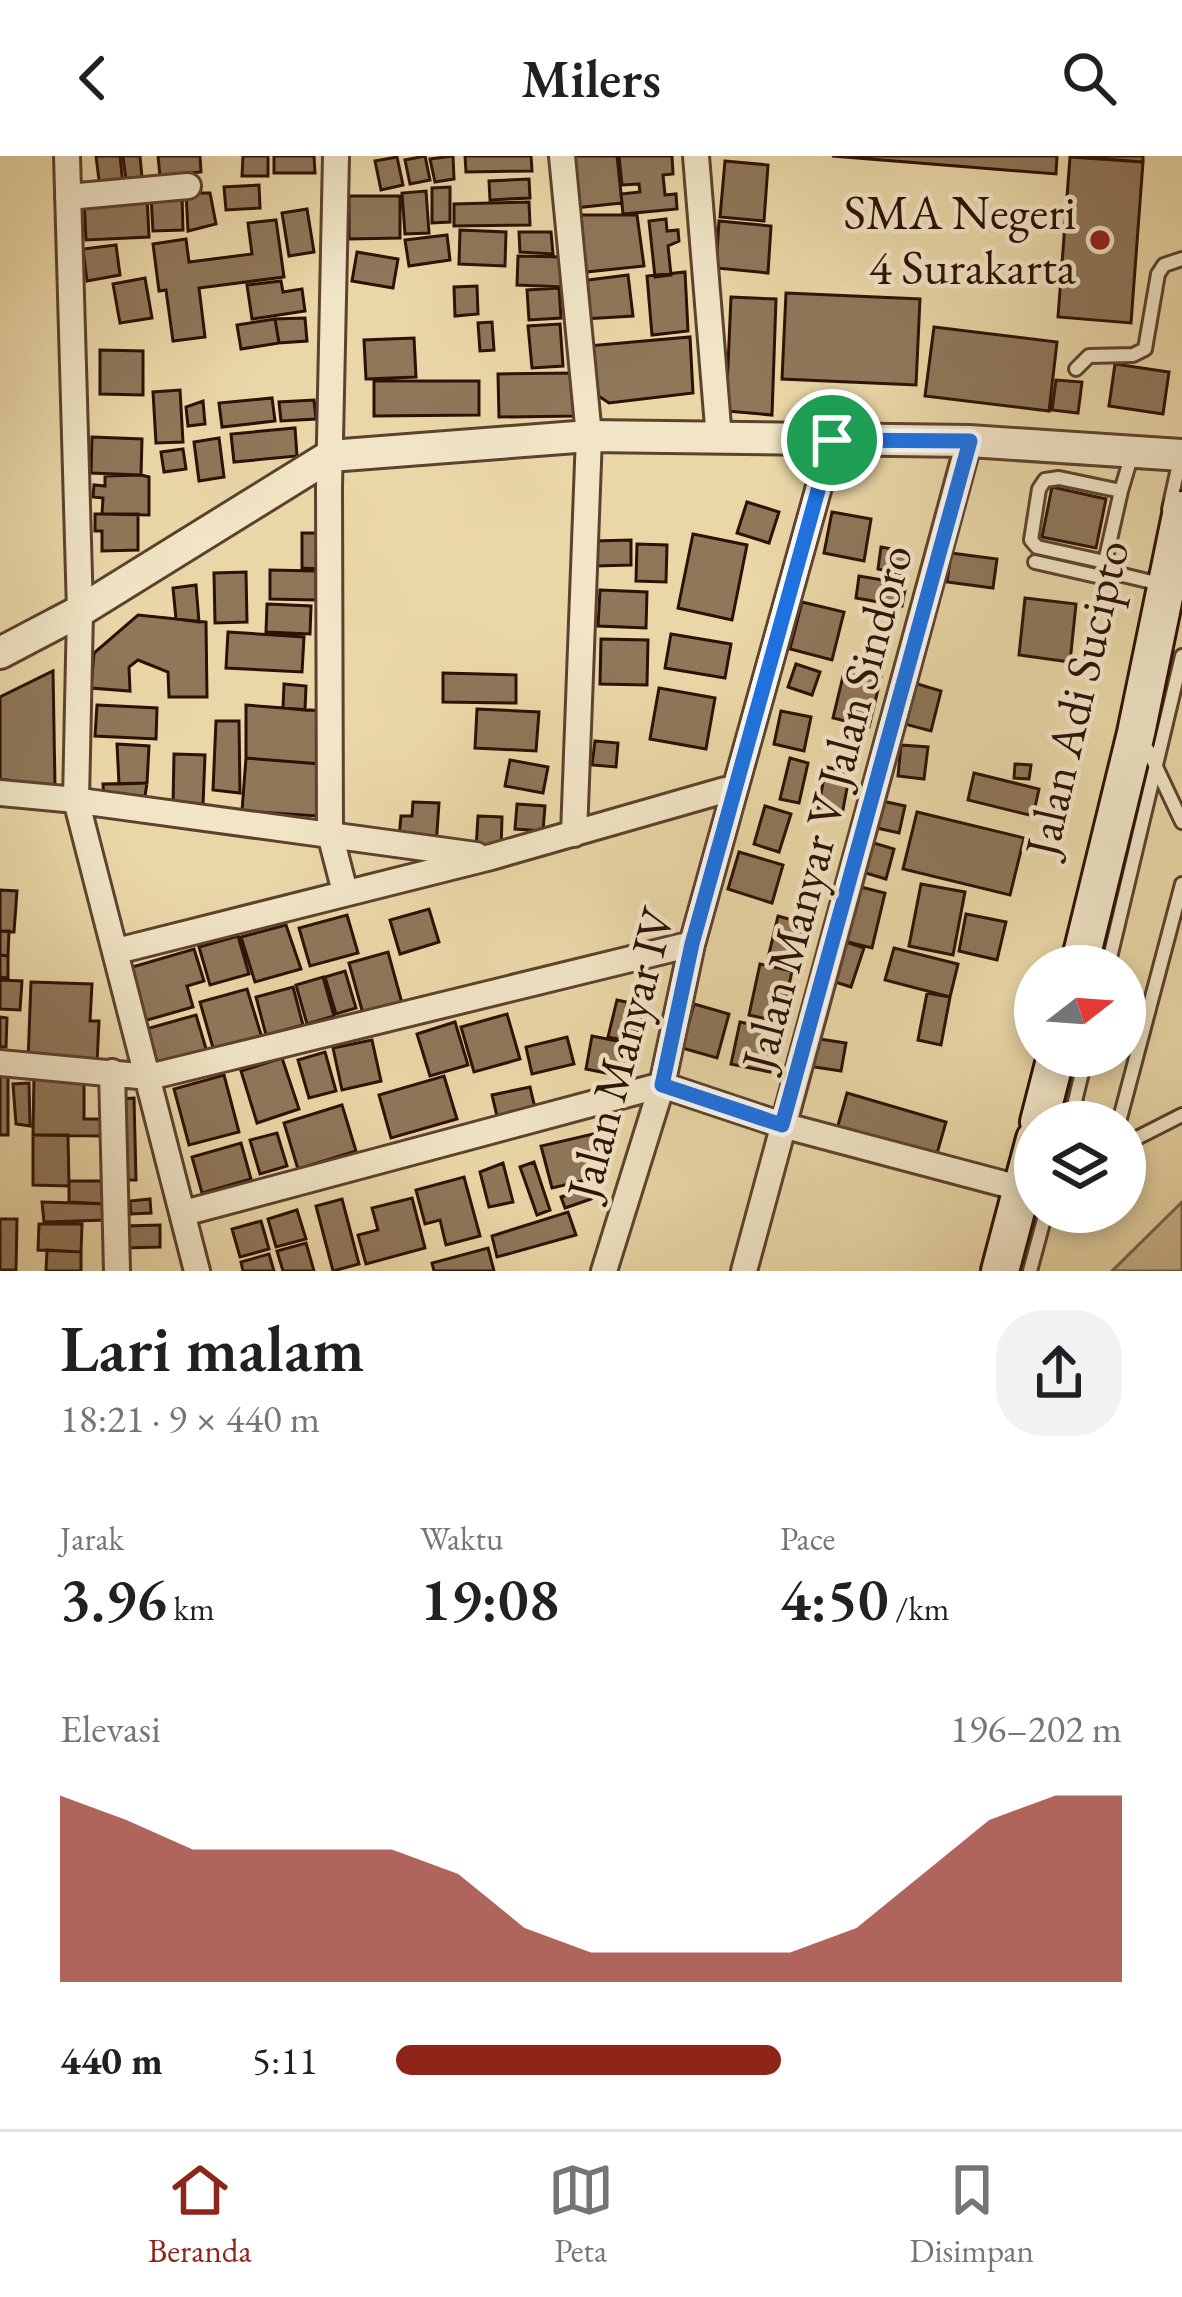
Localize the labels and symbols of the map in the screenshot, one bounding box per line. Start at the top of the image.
place label: SMA Negeri 4 Surakarta [843,181,1077,298]
marker: SMA Negeri 4 Surakarta [1087,227,1113,253]
pin [781,389,883,491]
street label: Jalan Adi Sucipto [1009,534,1142,866]
street label: Jalan Manyar V Jalan Sindoro [725,538,926,1080]
street label: Jalan Manyar IV [550,900,689,1210]
north arrow [1014,945,1146,1077]

